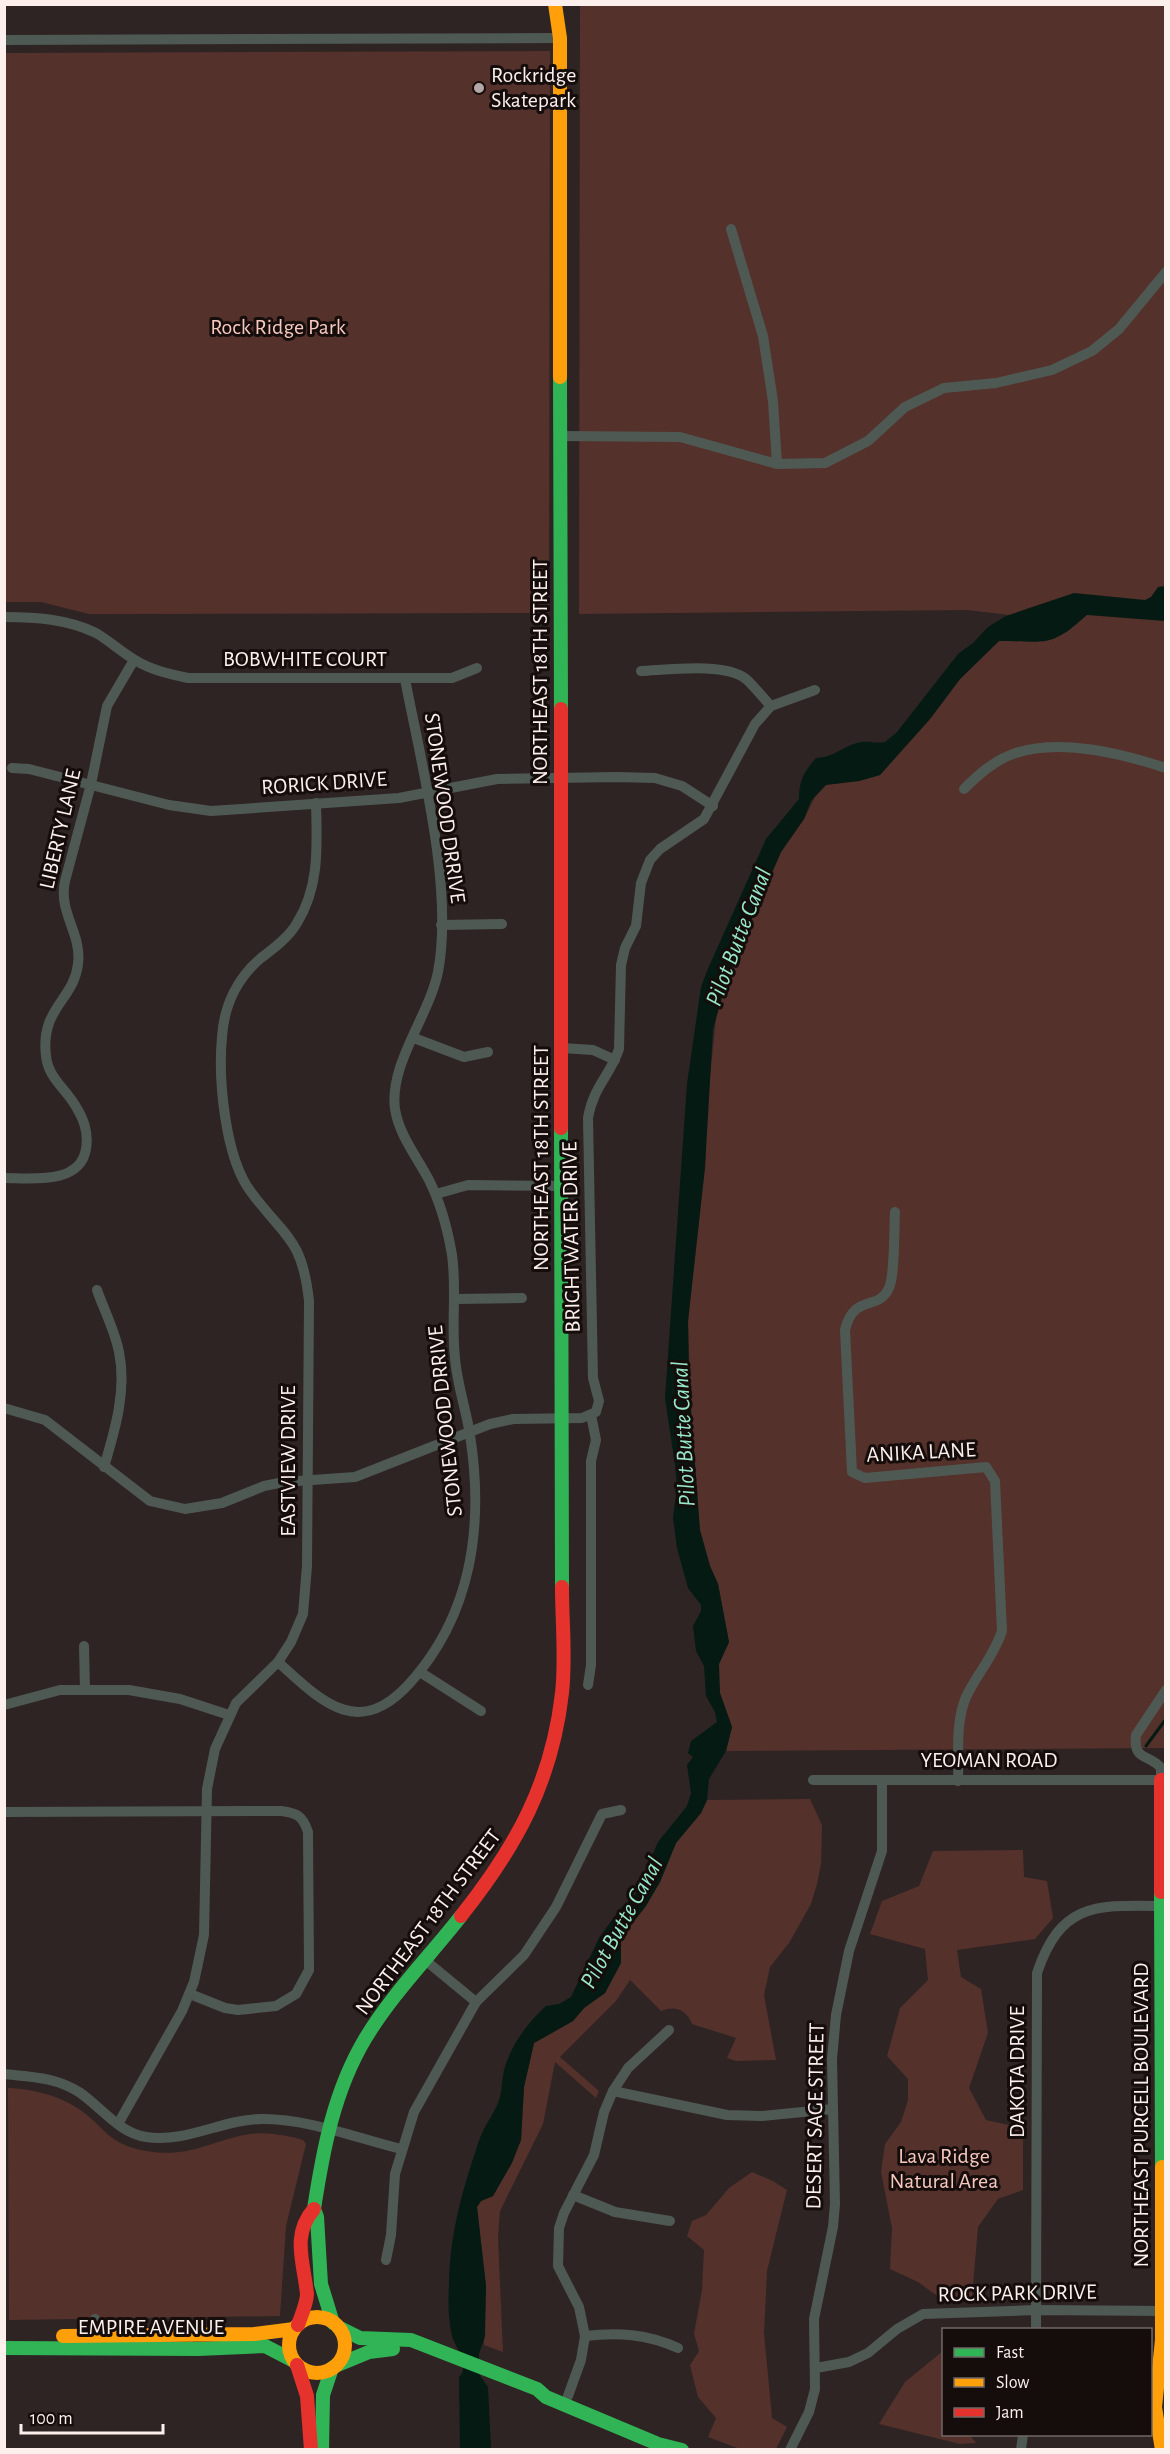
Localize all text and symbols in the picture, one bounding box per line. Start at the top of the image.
place label: Rockridge Skatepark [491,64,576,111]
marker: Rockridge Skatepark [472,81,486,95]
park label: Rock Ridge Park [210,316,346,338]
street label: NORTHEAST 18TH STREET [529,559,551,785]
street label: BOBWHITE COURT [223,648,387,670]
street label: STONEWOOD DRRIVE [421,712,469,905]
street label: LIBERTY LANE [36,767,85,891]
street label: RORICK DRIVE [261,768,388,798]
water label: Pilot Butte Canal [702,865,776,1009]
street label: NORTHEAST 18TH STREET [530,1045,552,1271]
street label: BRIGHTWATER DRIVE [558,1141,584,1333]
street label: STONEWOOD DRRIVE [424,1324,466,1518]
water label: Pilot Butte Canal [668,1360,700,1508]
street label: EASTVIEW DRIVE [277,1385,299,1537]
street label: ANIKA LANE [866,1438,977,1466]
street label: YEOMAN ROAD [920,1749,1058,1771]
street label: NORTHEAST 18TH STREET [351,1825,505,2019]
water label: Pilot Butte Canal [576,1853,668,1993]
street label: NORTHEAST PURCELL BOULEVARD [1130,1962,1152,2268]
street label: DAKOTA DRIVE [1006,2006,1028,2138]
street label: DESERT SAGE STREET [802,2022,828,2210]
park label: Lava Ridge Natural Area [890,2145,998,2192]
street label: ROCK PARK DRIVE [937,2281,1097,2305]
street label: EMPIRE AVENUE [78,2316,225,2338]
legend [942,2328,1152,2436]
text: Fast [996,2344,1024,2362]
text: Slow [996,2374,1029,2392]
scale bar [21,2397,164,2435]
text: Jam [996,2404,1024,2422]
text: 100 m [30,2410,73,2428]

